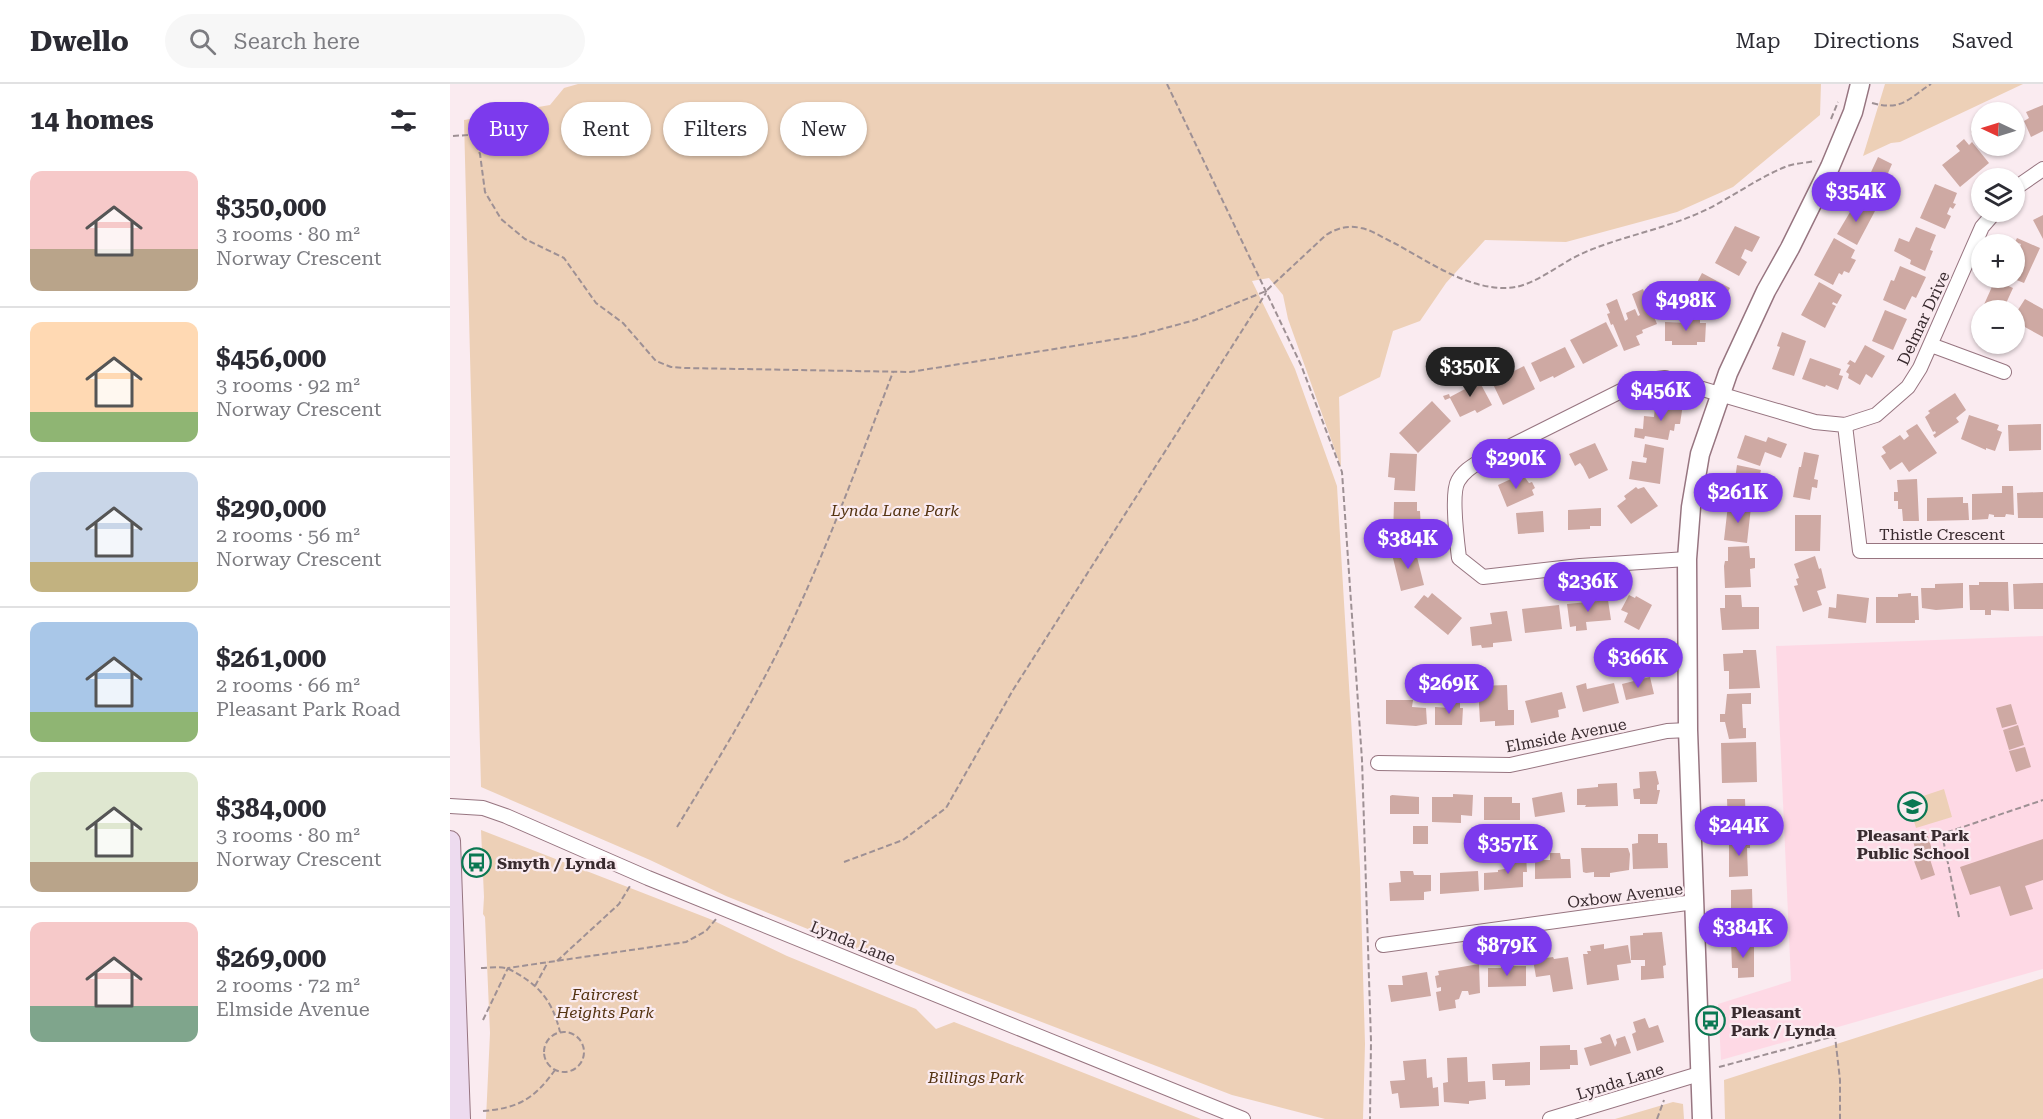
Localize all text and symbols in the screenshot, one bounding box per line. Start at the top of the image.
search box [165,14,585,68]
text: Dwello [30,25,129,58]
icon: search [186,25,219,58]
text: Search here [234,29,360,54]
text: Map [1736,29,1780,53]
text: Directions [1813,29,1919,53]
text: Saved [1952,29,2013,53]
chip: Buy [468,102,549,156]
chip: Rent [561,102,651,156]
chip: Filters [663,102,768,156]
chip: New [780,102,867,156]
north arrow [1971,102,2025,156]
map controls [1971,102,2025,354]
icon: filters [387,104,420,137]
text: 14 homes [30,105,154,135]
button: layers [1971,168,2025,222]
pin: $354K [1814,172,1898,223]
text: $354K [1826,179,1886,203]
text: $350,000 [216,192,326,222]
icon: home [78,195,150,267]
text: 3 rooms · 80 m² [216,222,360,246]
button: + [1971,234,2025,288]
text: Norway Crescent [216,246,382,270]
street label: Delmar Drive [1893,268,1954,368]
pin: $498K [1644,281,1728,332]
text: $498K [1656,288,1716,312]
button: − [1971,300,2025,354]
text: $456,000 [216,343,326,373]
icon: home [78,346,150,418]
pin: $350K [1428,347,1512,398]
text: $350K [1440,354,1500,378]
pin: $456K [1619,371,1703,422]
text: 3 rooms · 92 m² [216,373,360,397]
text: $456K [1631,378,1691,402]
text: Norway Crescent [216,397,382,421]
pin: $290K [1474,439,1558,490]
text: $290K [1486,446,1546,470]
pin: $261K [1696,473,1780,524]
text: $261K [1708,480,1768,504]
text: $290,000 [216,493,326,523]
icon: home [78,496,150,568]
park label: Lynda Lane Park [830,501,959,520]
pin: $384K [1366,519,1450,570]
text: 2 rooms · 56 m² [216,523,360,547]
street label: Thistle Crescent [1879,525,2005,544]
text: $384K [1378,526,1438,550]
text: Norway Crescent [216,547,382,571]
pin: $236K [1546,562,1630,613]
text: $236K [1558,569,1618,593]
pin: $366K [1596,638,1680,689]
text: $261,000 [216,643,326,673]
text: $366K [1608,645,1668,669]
icon: home [78,646,150,718]
pin: $269K [1407,664,1491,715]
text: $269K [1419,671,1479,695]
text: 2 rooms · 66 m² [216,673,360,697]
text: Pleasant Park Road [216,697,401,721]
street label: Elmside Avenue [1504,714,1628,757]
school or university icon: Pleasant Park Public School [1897,791,1929,823]
text: $384,000 [216,793,326,823]
icon: home [78,796,150,868]
pin: $244K [1697,806,1781,857]
text: $244K [1709,813,1769,837]
text: 3 rooms · 80 m² [216,823,360,847]
pin: $357K [1466,824,1550,875]
place label: Pleasant Park Public School [1857,826,1970,863]
text: $357K [1478,831,1538,855]
text: Norway Crescent [216,847,382,871]
bus stop icon: Smyth / Lynda [460,847,492,879]
place label: Smyth / Lynda [497,854,616,873]
street label: Oxbow Avenue [1566,879,1684,912]
pin: $384K [1701,908,1785,959]
text: $384K [1713,915,1773,939]
street label: Lynda Lane [807,917,898,968]
pin: $879K [1465,926,1549,977]
text: $879K [1477,933,1537,957]
text: $269,000 [216,943,326,973]
icon: home [78,946,150,1018]
text: 2 rooms · 72 m² [216,973,360,997]
park label: Faircrest Heights Park [555,985,654,1022]
text: Elmside Avenue [216,997,370,1021]
place label: Pleasant Park / Lynda [1731,1003,1836,1040]
bus stop icon: Pleasant Park / Lynda [1694,1005,1726,1037]
street label: Lynda Lane [1574,1059,1666,1104]
park label: Billings Park [927,1068,1024,1087]

